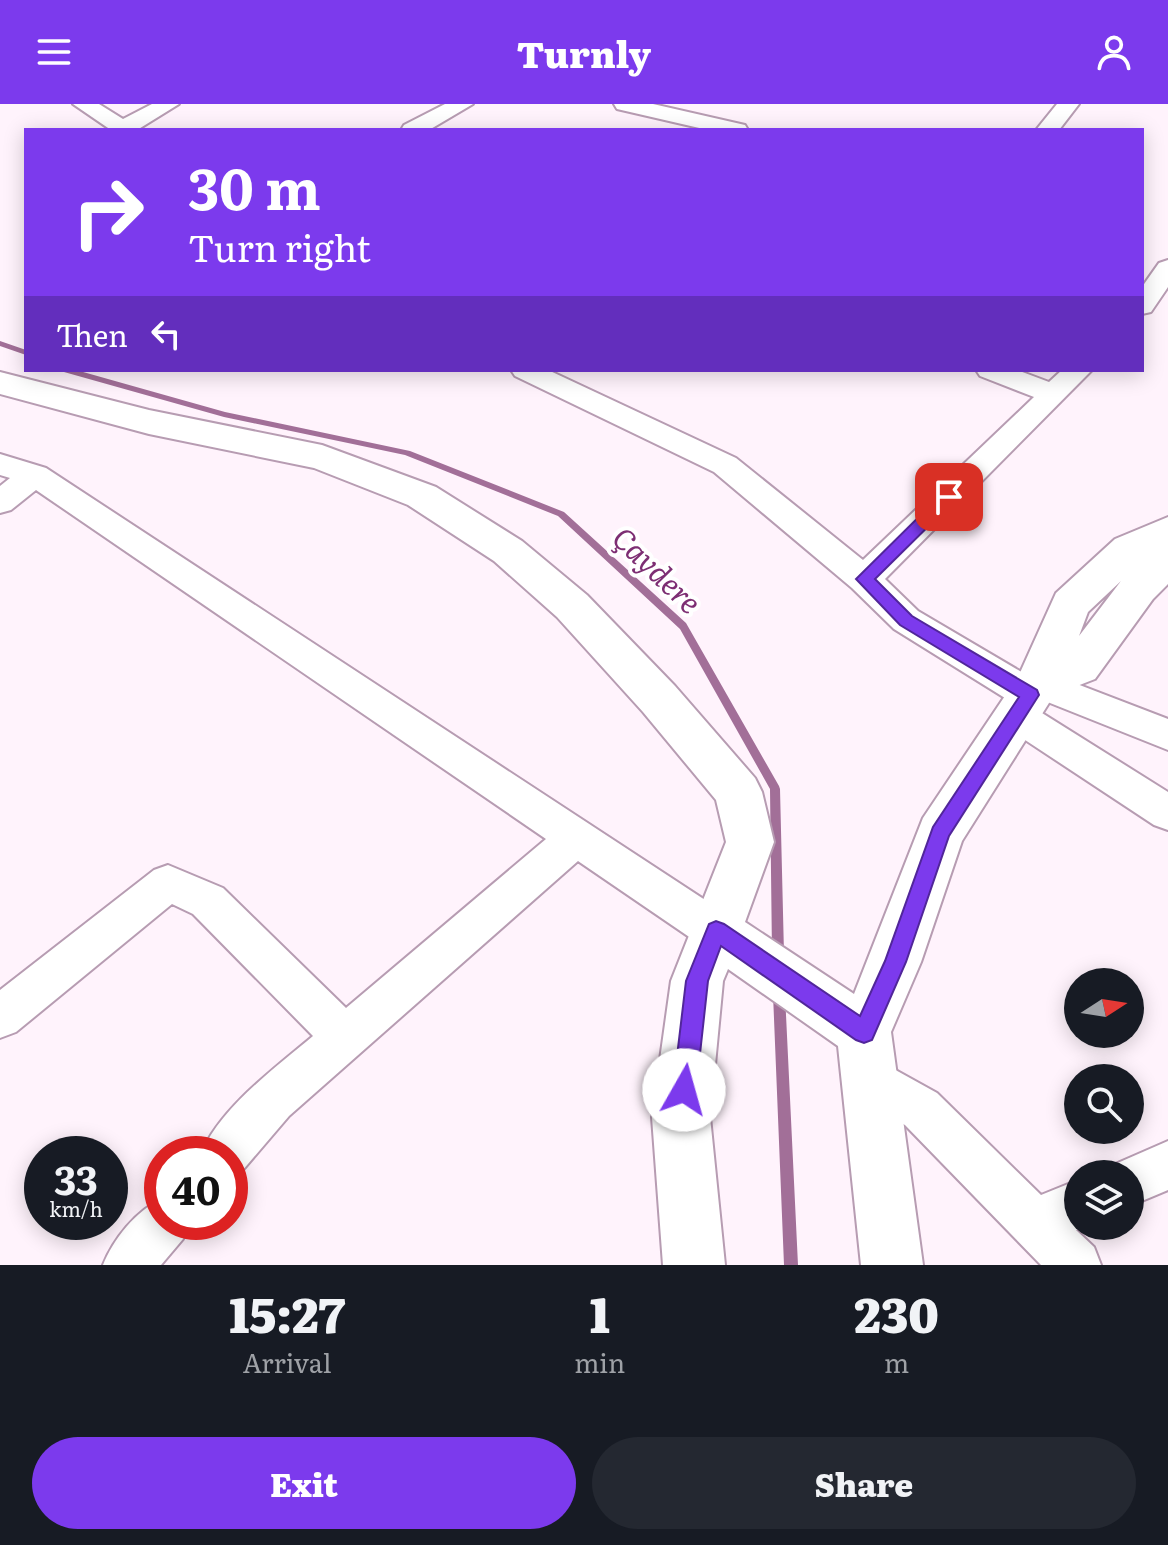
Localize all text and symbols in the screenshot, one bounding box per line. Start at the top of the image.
text: Turnly [517,26,651,79]
icon: menu [32,30,76,74]
icon: person [1092,30,1136,74]
text: 30 m [188,144,321,227]
icon: right [56,160,160,264]
text: Turn right [188,220,371,273]
text: Then [56,312,128,356]
icon: left [144,312,188,356]
pin [915,463,983,531]
icon: arrive [927,475,971,519]
water label: Çaydere [604,515,713,622]
north arrow [1064,968,1144,1048]
map controls [1064,968,1144,1240]
position arrow [642,1048,726,1132]
button: search [1064,1064,1144,1144]
speed limit sign: 40 [144,1136,248,1240]
text: 33 [54,1148,98,1207]
button: layers [1064,1160,1144,1240]
text: km/h [49,1193,103,1223]
text: 15:27 [229,1277,345,1348]
text: 1 [590,1277,610,1348]
text: 230 [854,1277,939,1348]
text: Arrival [243,1342,331,1381]
text: min [574,1342,625,1381]
text: m [884,1342,909,1381]
button: Exit [32,1437,576,1529]
button: Share [592,1437,1136,1529]

